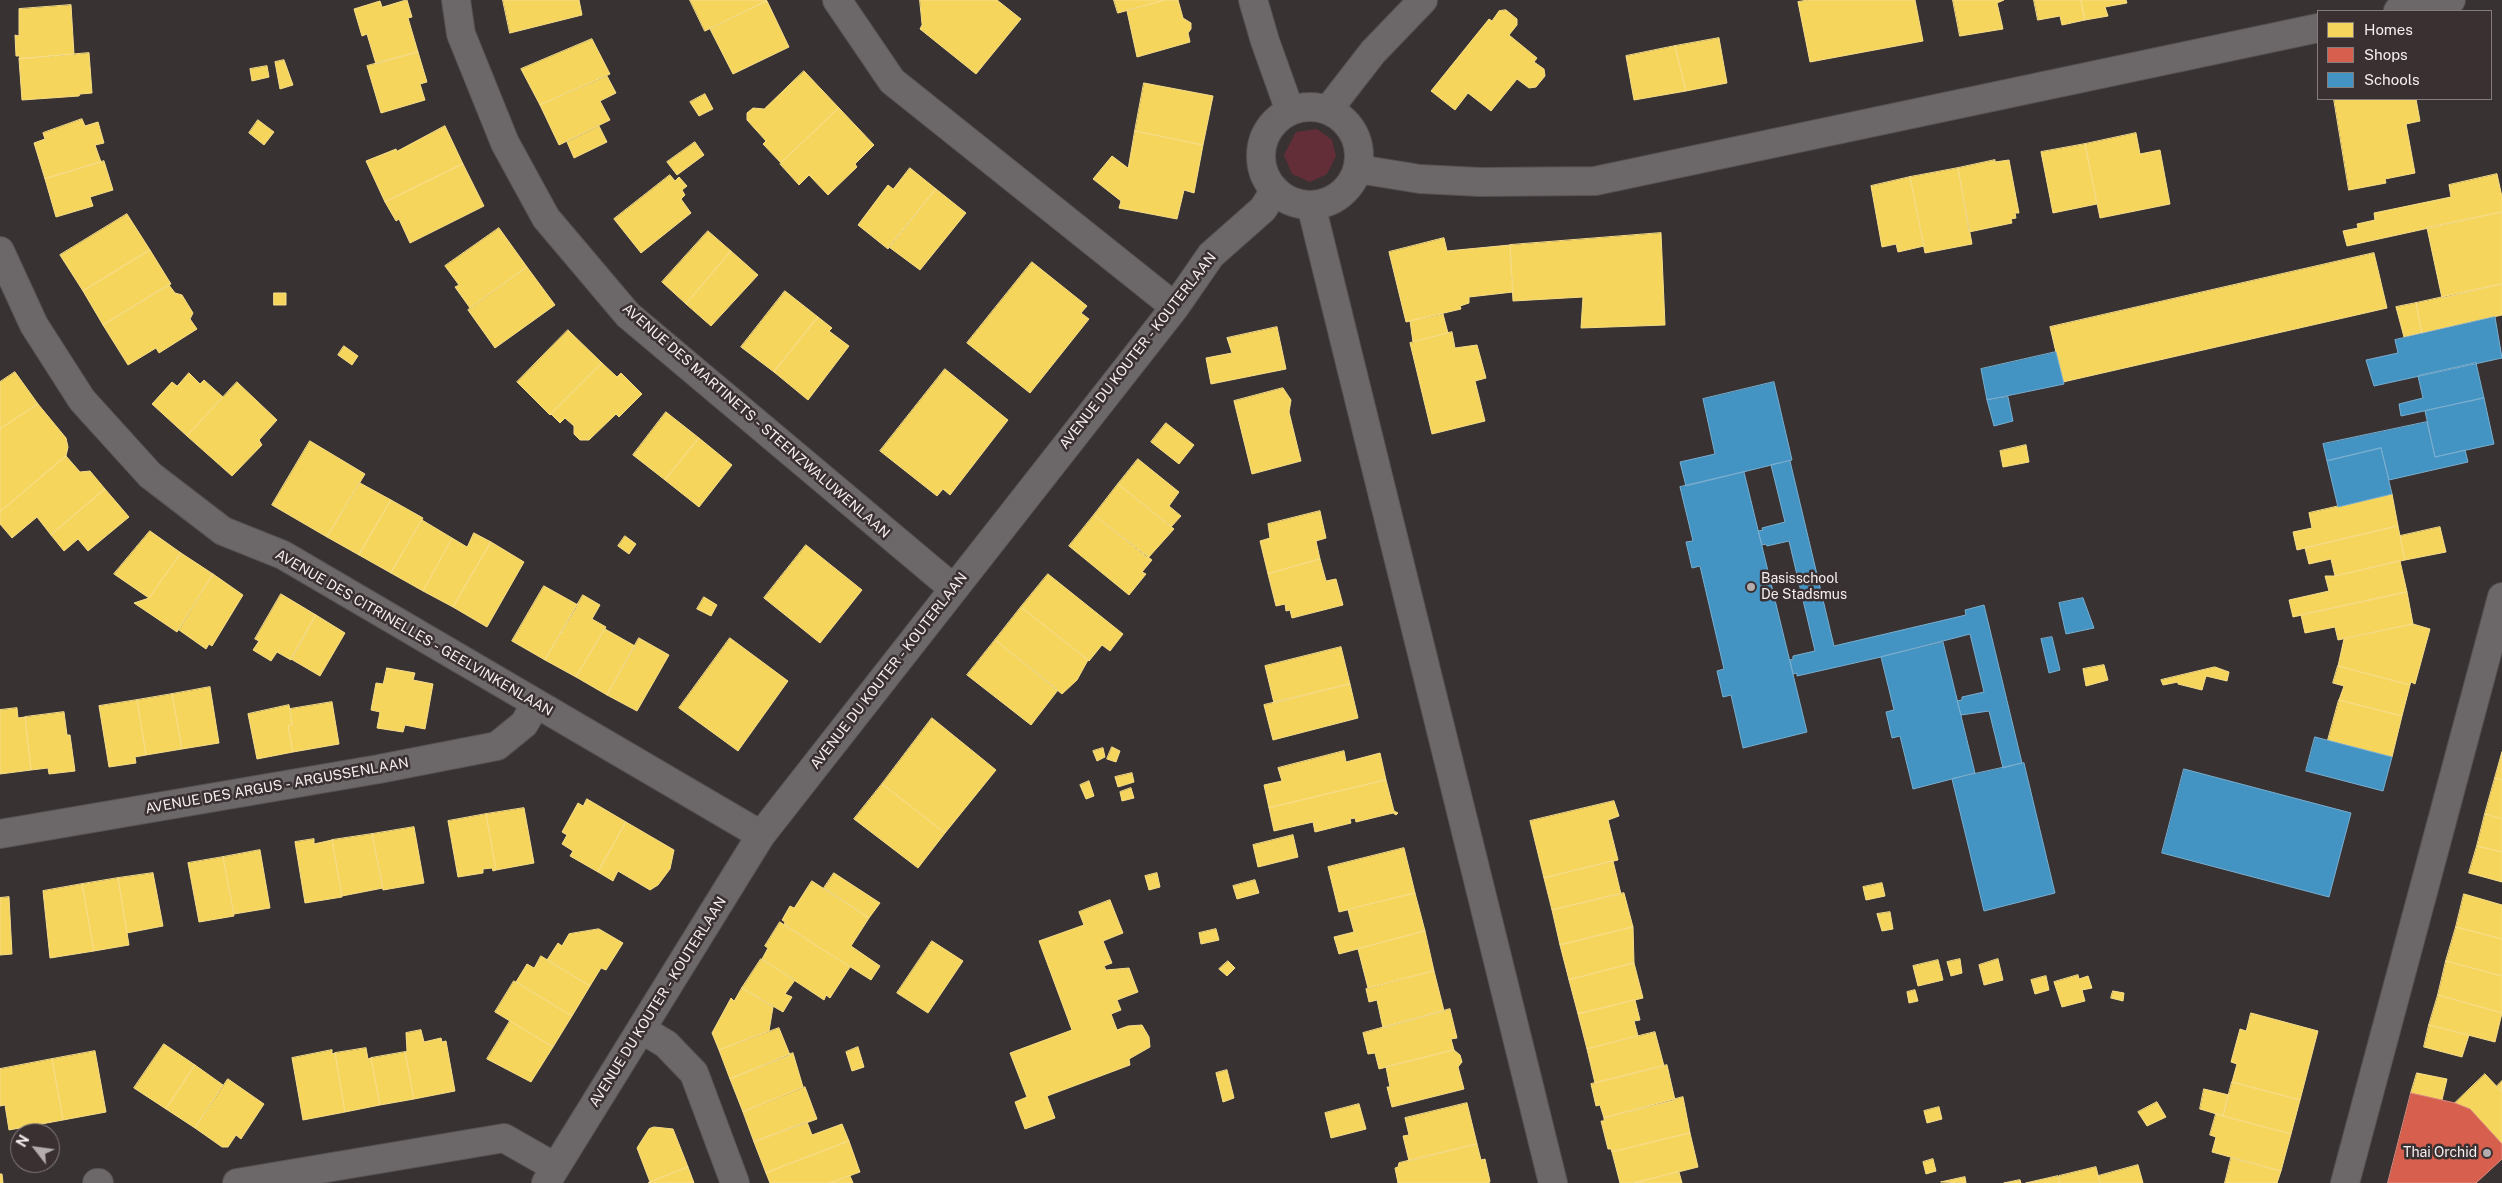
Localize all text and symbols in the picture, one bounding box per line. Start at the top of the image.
legend [2317,10,2492,100]
text: Homes [2364,21,2413,38]
text: Shops [2364,46,2408,63]
text: Schools [2364,71,2420,88]
street label: AVENUE DU KOUTER - KOUTERLAAN [1056,249,1220,453]
street label: AVENUE DES MARTINETS - STEENZWALUWENLAAN [619,300,893,542]
street label: AVENUE DES CITRINELLES - GEELVINKENLAAN [272,546,556,720]
street label: AVENUE DU KOUTER - KOUTERLAAN [807,569,971,773]
place label: Basisschool De Stadsmus [1761,571,1847,604]
marker: Basisschool De Stadsmus [1745,581,1757,593]
street label: AVENUE DES ARGUS - ARGUSSENLAAN [144,755,410,817]
street label: AVENUE DU KOUTER - KOUTERLAAN [586,894,730,1110]
north arrow [10,1123,60,1173]
text: N [13,1132,33,1150]
place label: Thai Orchid [2403,1145,2477,1161]
marker: Thai Orchid [2481,1147,2493,1159]

